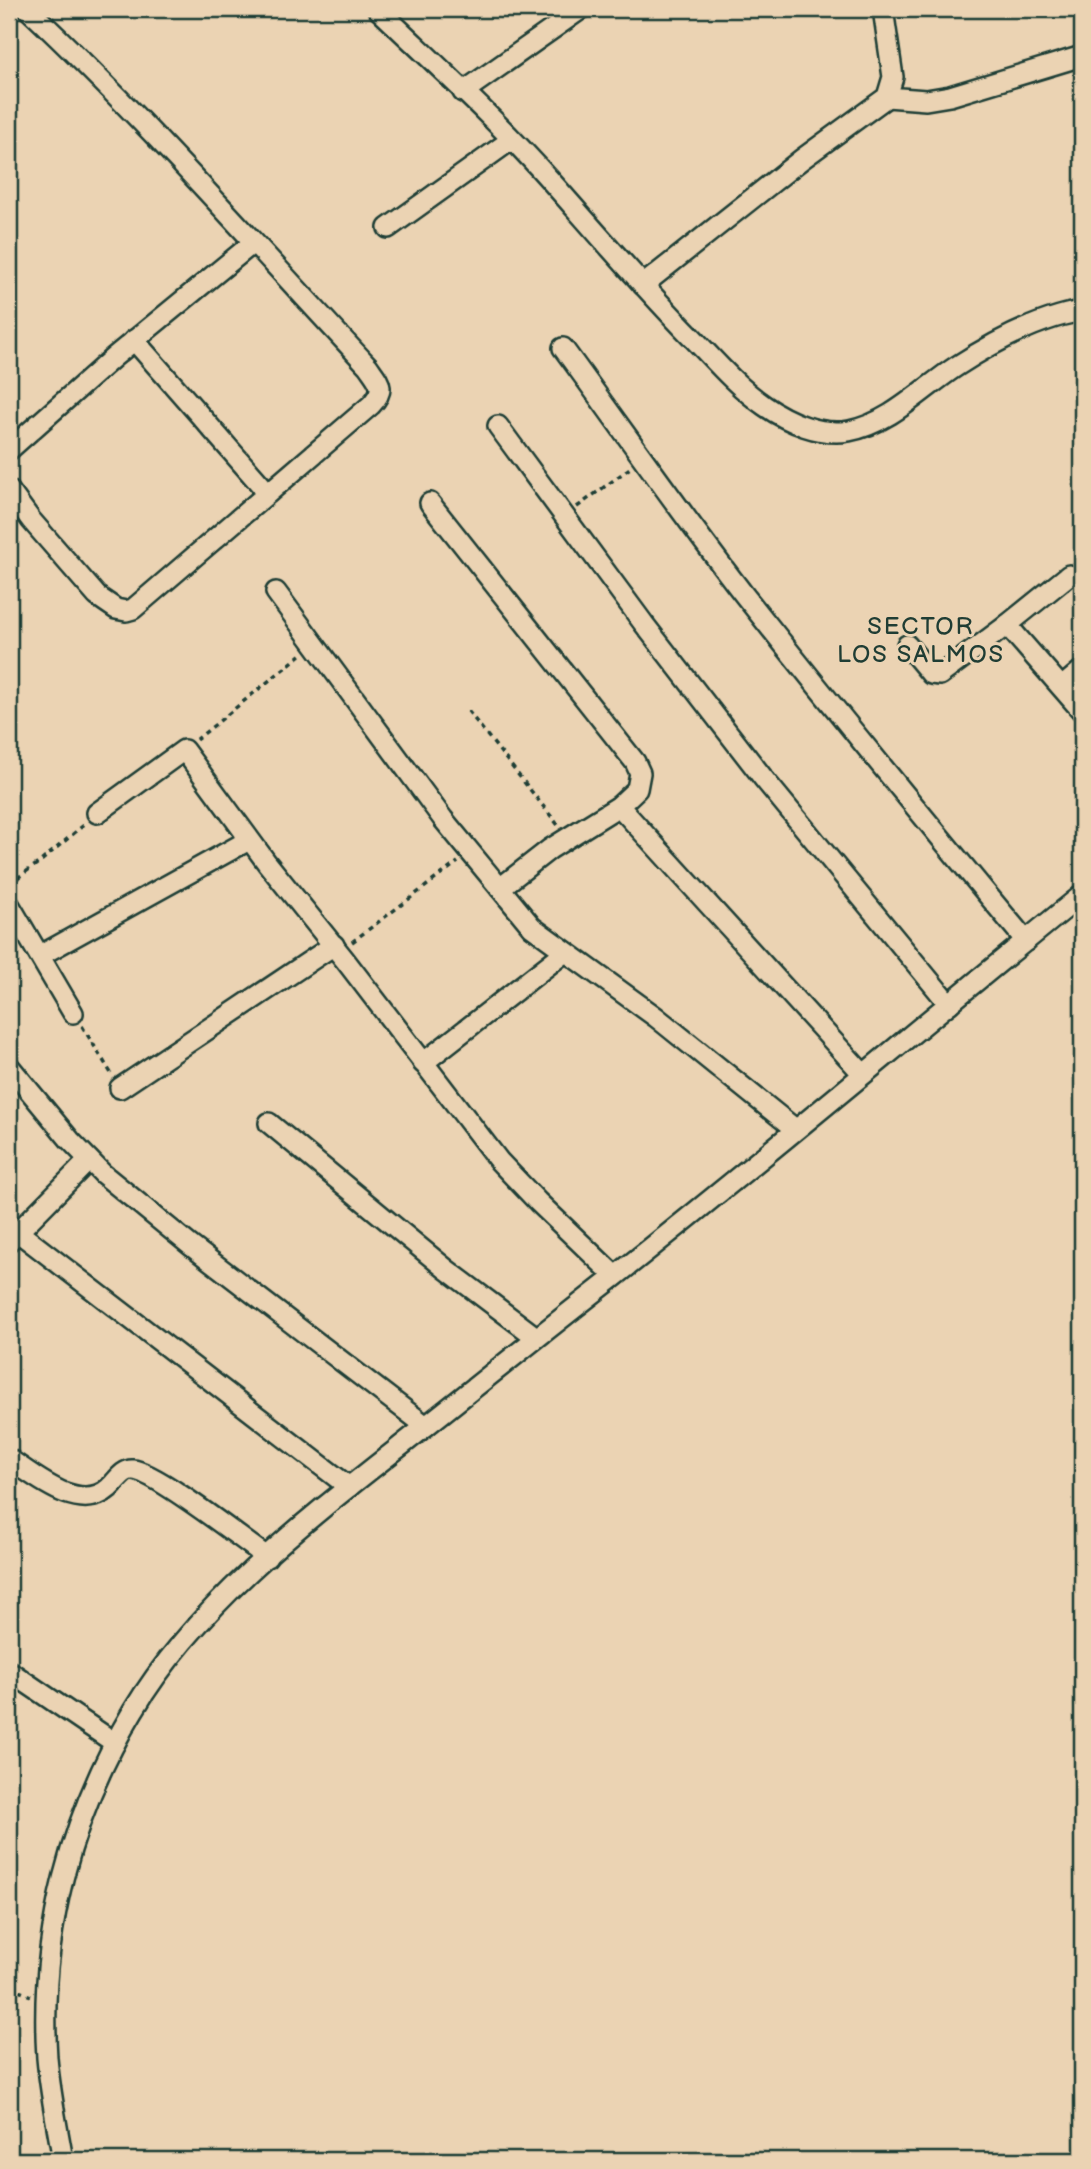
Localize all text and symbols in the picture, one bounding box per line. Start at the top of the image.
district label: SECTOR LOS SALMOS [837,612,1005,669]

